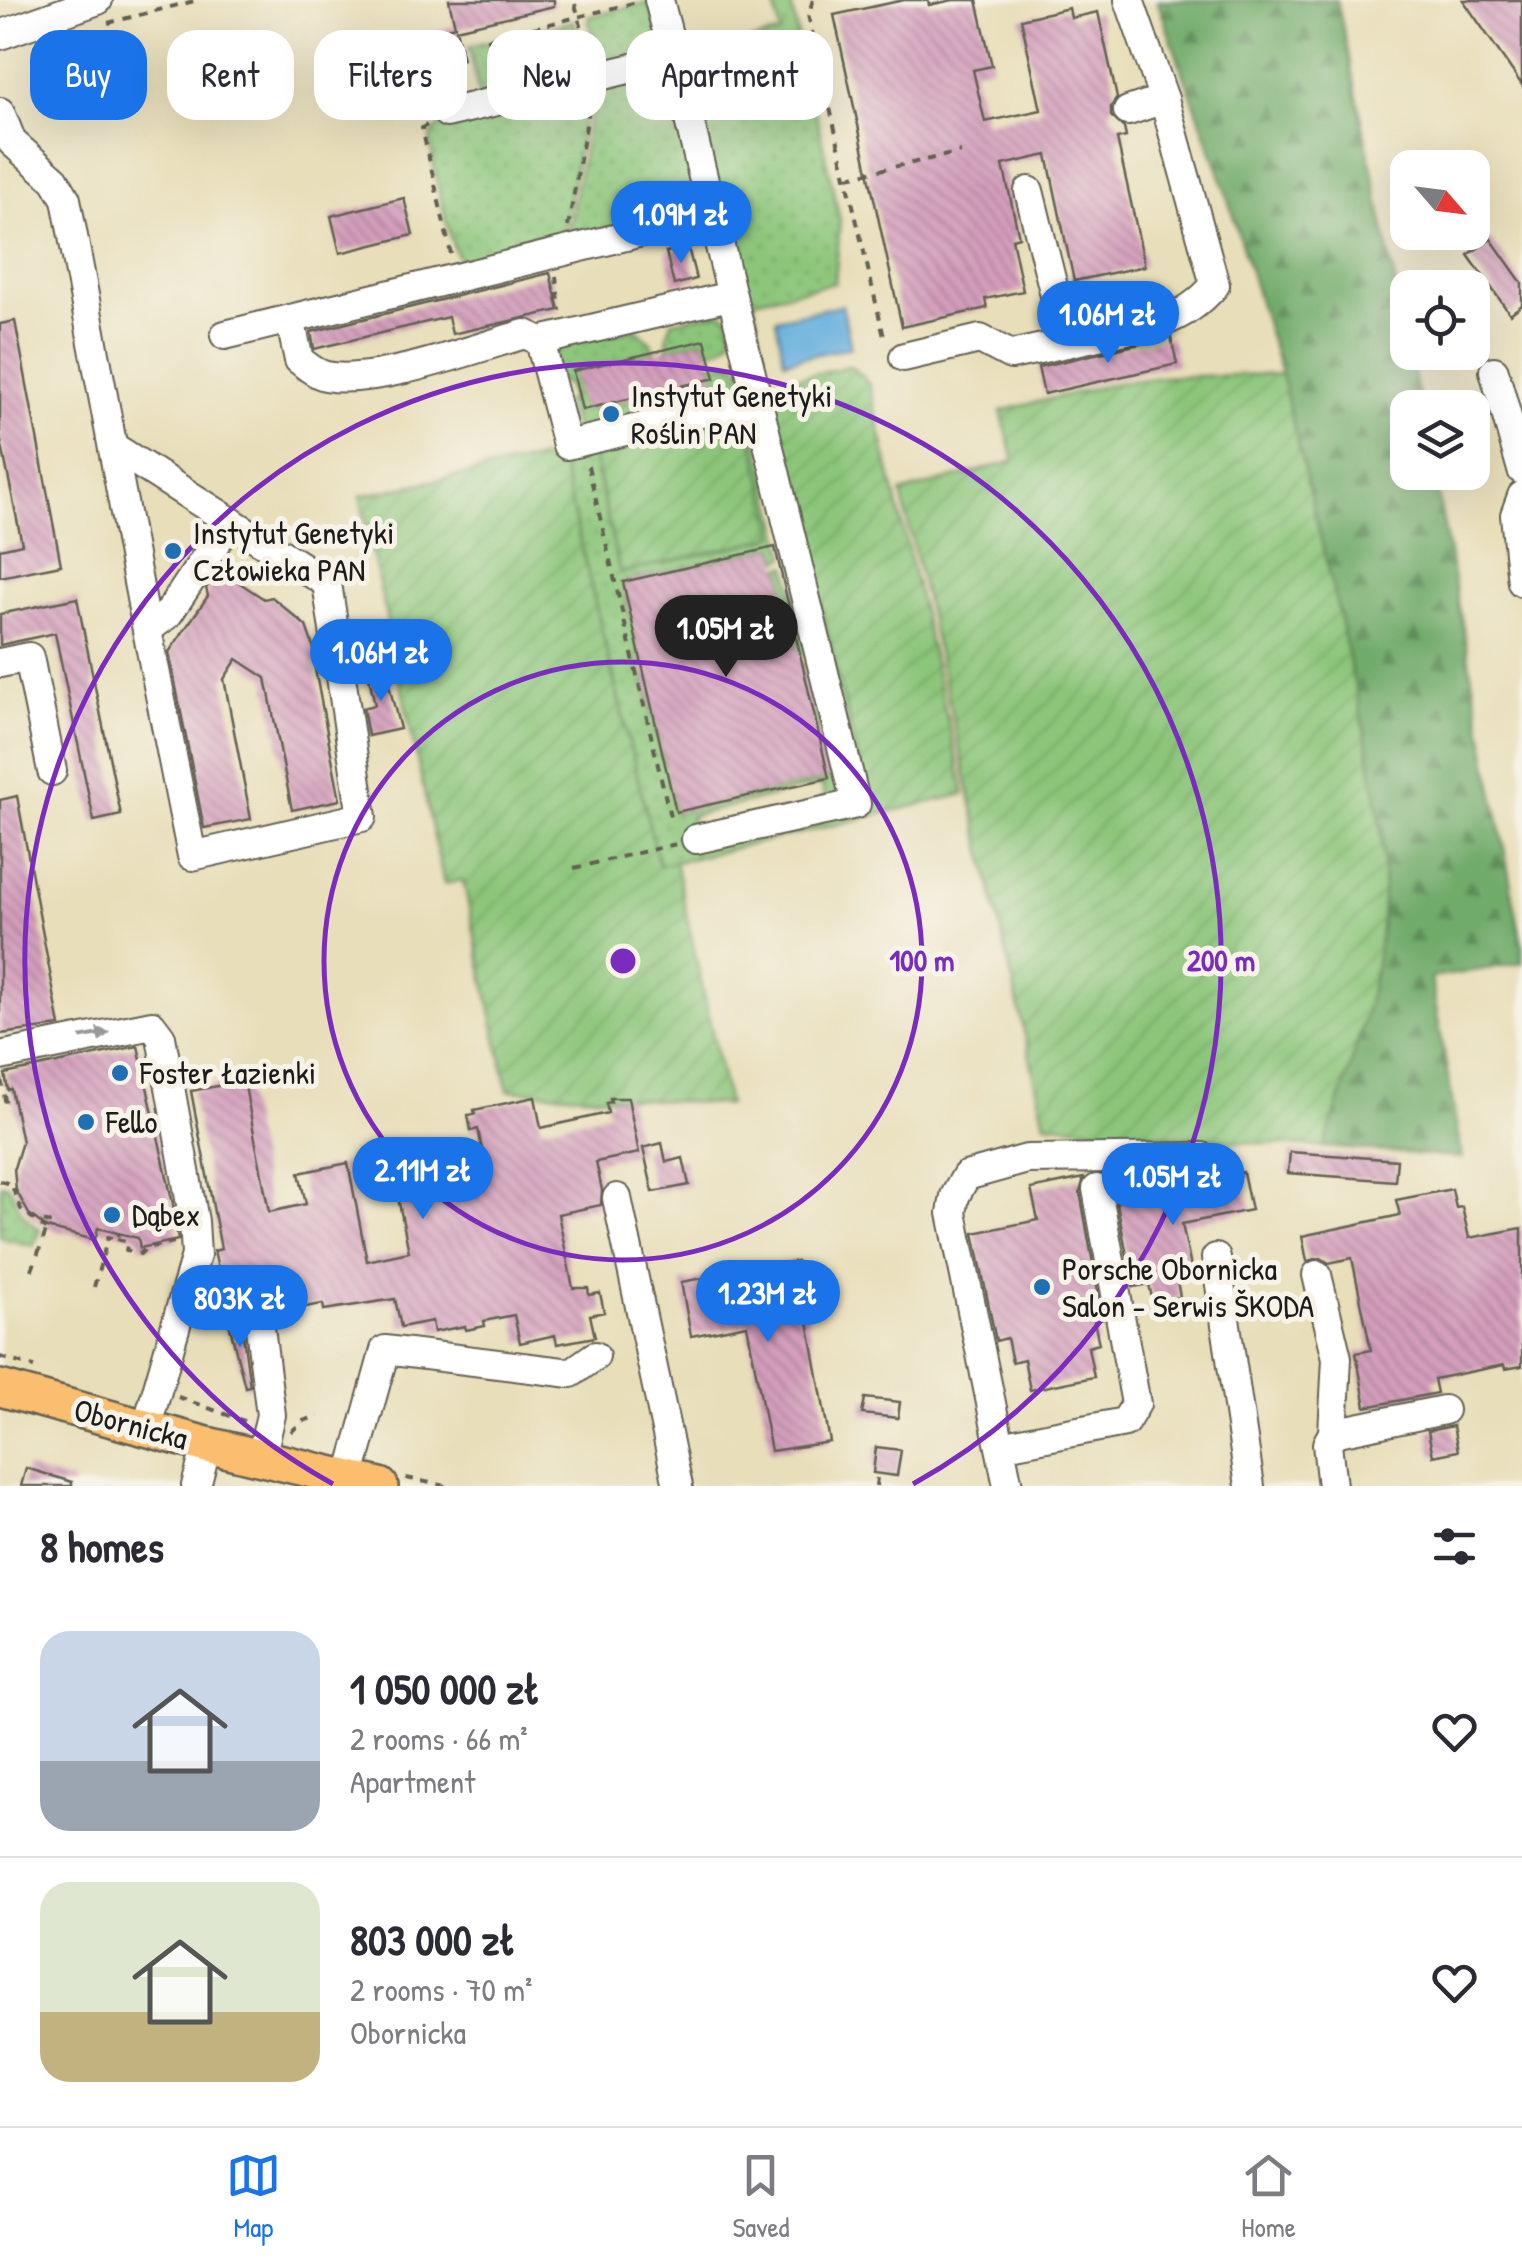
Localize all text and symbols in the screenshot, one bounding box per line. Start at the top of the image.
chip: Buy [30,30,147,120]
chip: Rent [167,30,294,120]
chip: Filters [314,30,467,120]
chip: New [487,30,606,120]
chip: Apartment [626,30,833,120]
north arrow [1390,150,1490,250]
map controls [1390,150,1490,490]
pin: 1.09M zł [578,181,784,266]
text: 1.09M zł [633,192,729,235]
button: locate [1390,270,1490,370]
pin: 1.06M zł [1005,281,1211,366]
text: 1.06M zł [1059,292,1157,335]
place label: Instytut Genetyki Roślin PAN [631,374,832,454]
button: layers [1390,390,1490,490]
marker: Instytut Genetyki Roślin PAN [600,403,622,425]
place label: Instytut Genetyki Człowieka PAN [193,511,394,591]
marker: Instytut Genetyki Człowieka PAN [162,540,184,562]
pin: 1.05M zł [623,595,829,680]
text: 1.05M zł [677,606,775,649]
pin: 1.06M zł [278,619,484,704]
text: 1.06M zł [332,630,430,673]
text: 100 m [889,940,955,980]
text: 200 m [1187,940,1255,980]
centre of rings [605,943,641,979]
one-way arrow [80,1027,111,1042]
place label: Foster Łazienki [139,1051,316,1094]
marker: Foster Łazienki [109,1062,131,1084]
place label: Fello [105,1100,158,1143]
marker: Fello [75,1111,97,1133]
pin: 2.11M zł [320,1137,526,1222]
pin: 1.05M zł [1070,1143,1276,1228]
text: 2.11M zł [374,1148,472,1191]
text: 1.05M zł [1124,1154,1222,1197]
place label: Dąbex [132,1193,200,1236]
marker: Dąbex [101,1204,123,1226]
place label: Porsche Obornicka Salon - Serwis ŠKODA [1062,1247,1315,1327]
pin: 1.23M zł [665,1260,871,1345]
pin: 803K zł [148,1265,332,1350]
text: 1.23M zł [718,1271,818,1314]
text: 803K zł [194,1276,286,1319]
marker: Porsche Obornicka Salon - Serwis ŠKODA [1031,1276,1053,1298]
street label: Obornicka [70,1388,193,1459]
text: 8 homes [40,1518,164,1575]
icon: filters [1427,1519,1482,1574]
text: 1 050 000 zł [350,1660,540,1717]
icon: home [120,1671,240,1791]
icon: heart [1427,1704,1482,1759]
text: 2 rooms · 66 m² [350,1717,528,1760]
text: Apartment [350,1760,475,1803]
text: 803 000 zł [350,1911,516,1968]
icon: home [120,1922,240,2042]
icon: heart [1427,1955,1482,2010]
text: 2 rooms · 70 m² [350,1968,532,2011]
text: Obornicka [350,2011,466,2054]
tab: Map [226,2148,281,2246]
tab: Saved [732,2148,790,2246]
tab: Home [1241,2148,1296,2246]

